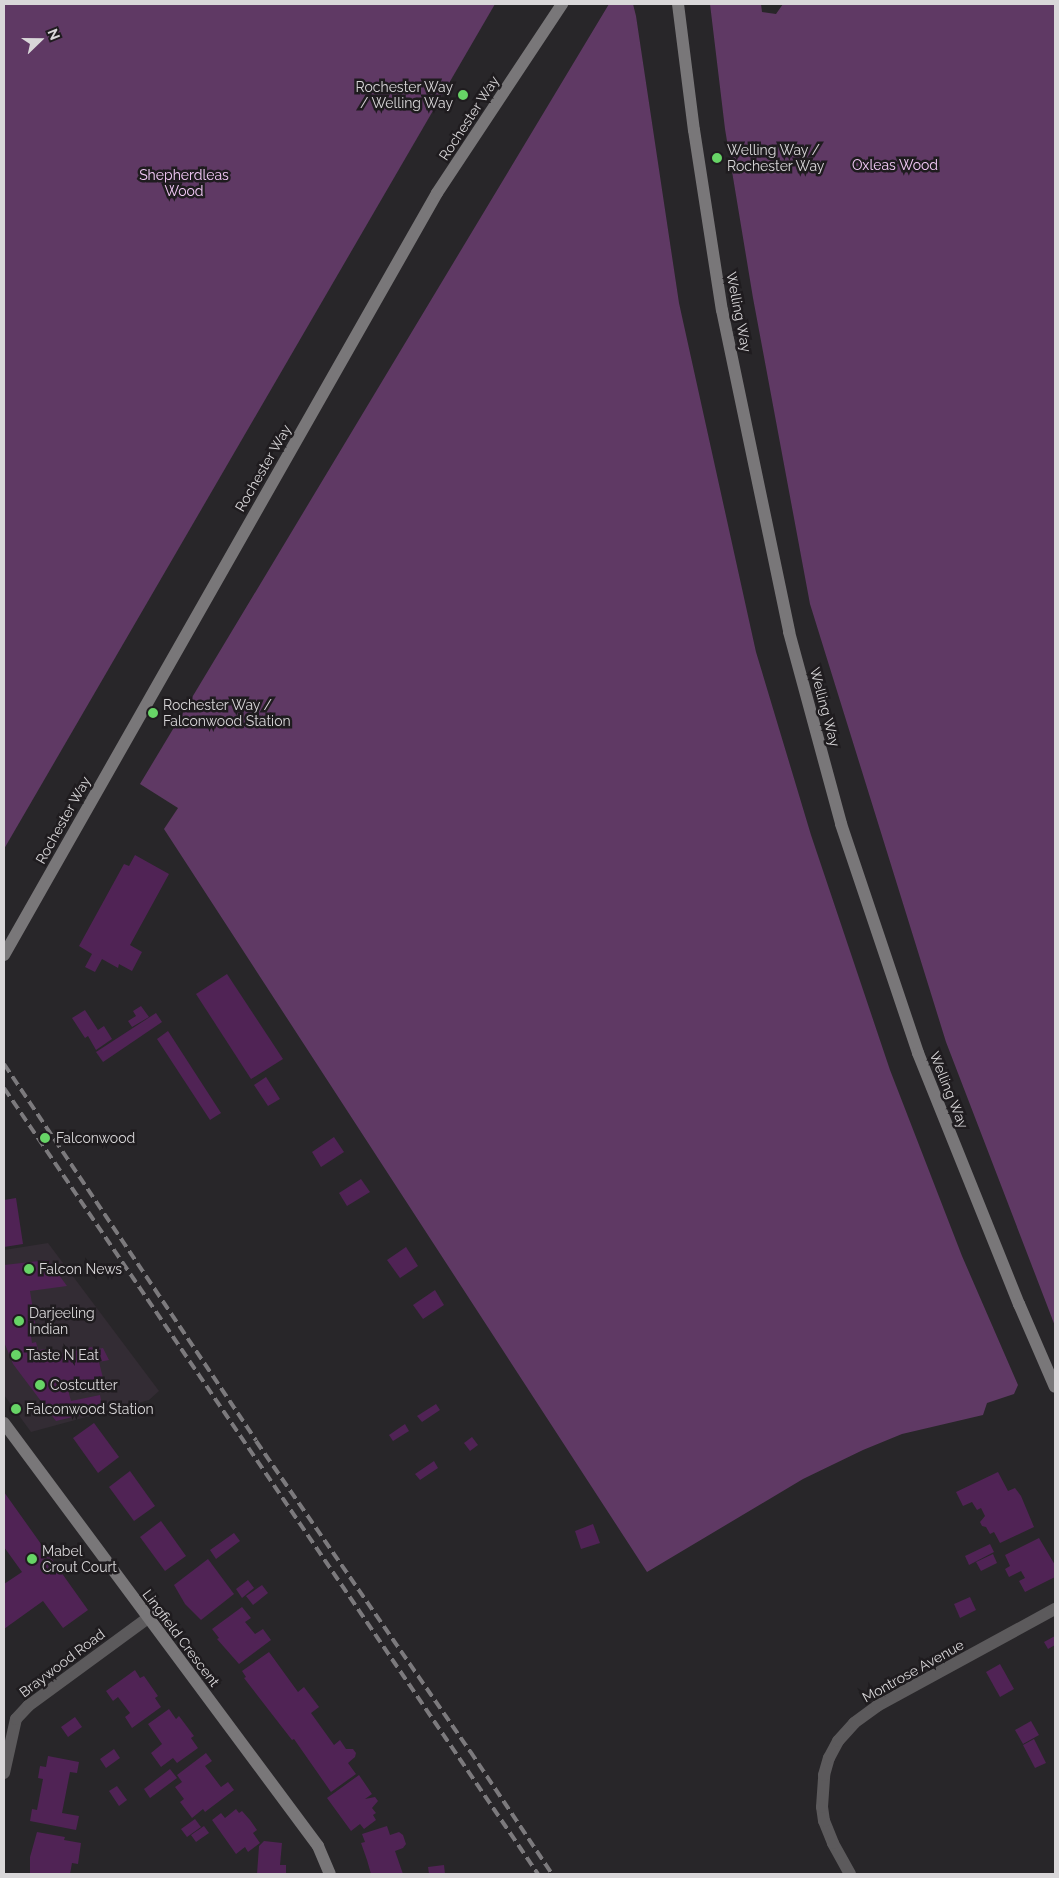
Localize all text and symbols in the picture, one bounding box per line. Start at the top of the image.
north arrow [15,15,65,65]
text: N [44,26,63,42]
street label: Rochester Way [435,72,503,164]
place label: Rochester Way / Welling Way [355,79,453,111]
marker: Rochester Way / Welling Way [457,89,469,101]
place label: Welling Way / Rochester Way [727,142,825,174]
marker: Welling Way / Rochester Way [711,152,723,164]
park label: Oxleas Wood [852,157,938,173]
park label: Shepherdleas Wood [139,167,229,200]
street label: Welling Way [723,270,755,354]
street label: Rochester Way [231,421,295,515]
street label: Welling Way [806,665,844,749]
place label: Rochester Way / Falconwood Station [163,697,291,730]
marker: Rochester Way / Falconwood Station [147,707,159,719]
street label: Rochester Way [32,773,94,867]
street label: Welling Way [926,1049,972,1131]
place label: Falconwood [56,1130,135,1146]
marker: Falconwood [38,1131,52,1145]
place label: Falcon News [39,1261,122,1277]
marker: Falcon News [23,1263,35,1275]
place label: Darjeeling Indian [29,1305,95,1338]
marker: Darjeeling Indian [13,1315,25,1327]
place label: Taste N Eat [26,1347,99,1363]
marker: Taste N Eat [10,1349,22,1361]
place label: Costcutter [50,1377,118,1393]
marker: Costcutter [34,1379,46,1391]
place label: Falconwood Station [26,1401,154,1417]
marker: Falconwood Station [10,1403,22,1415]
place label: Mabel Crout Court [42,1543,117,1575]
marker: Mabel Crout Court [26,1553,38,1565]
street label: Lingfield Crescent [139,1586,223,1690]
street label: Braywood Road [16,1625,108,1701]
street label: Montrose Avenue [859,1636,967,1706]

